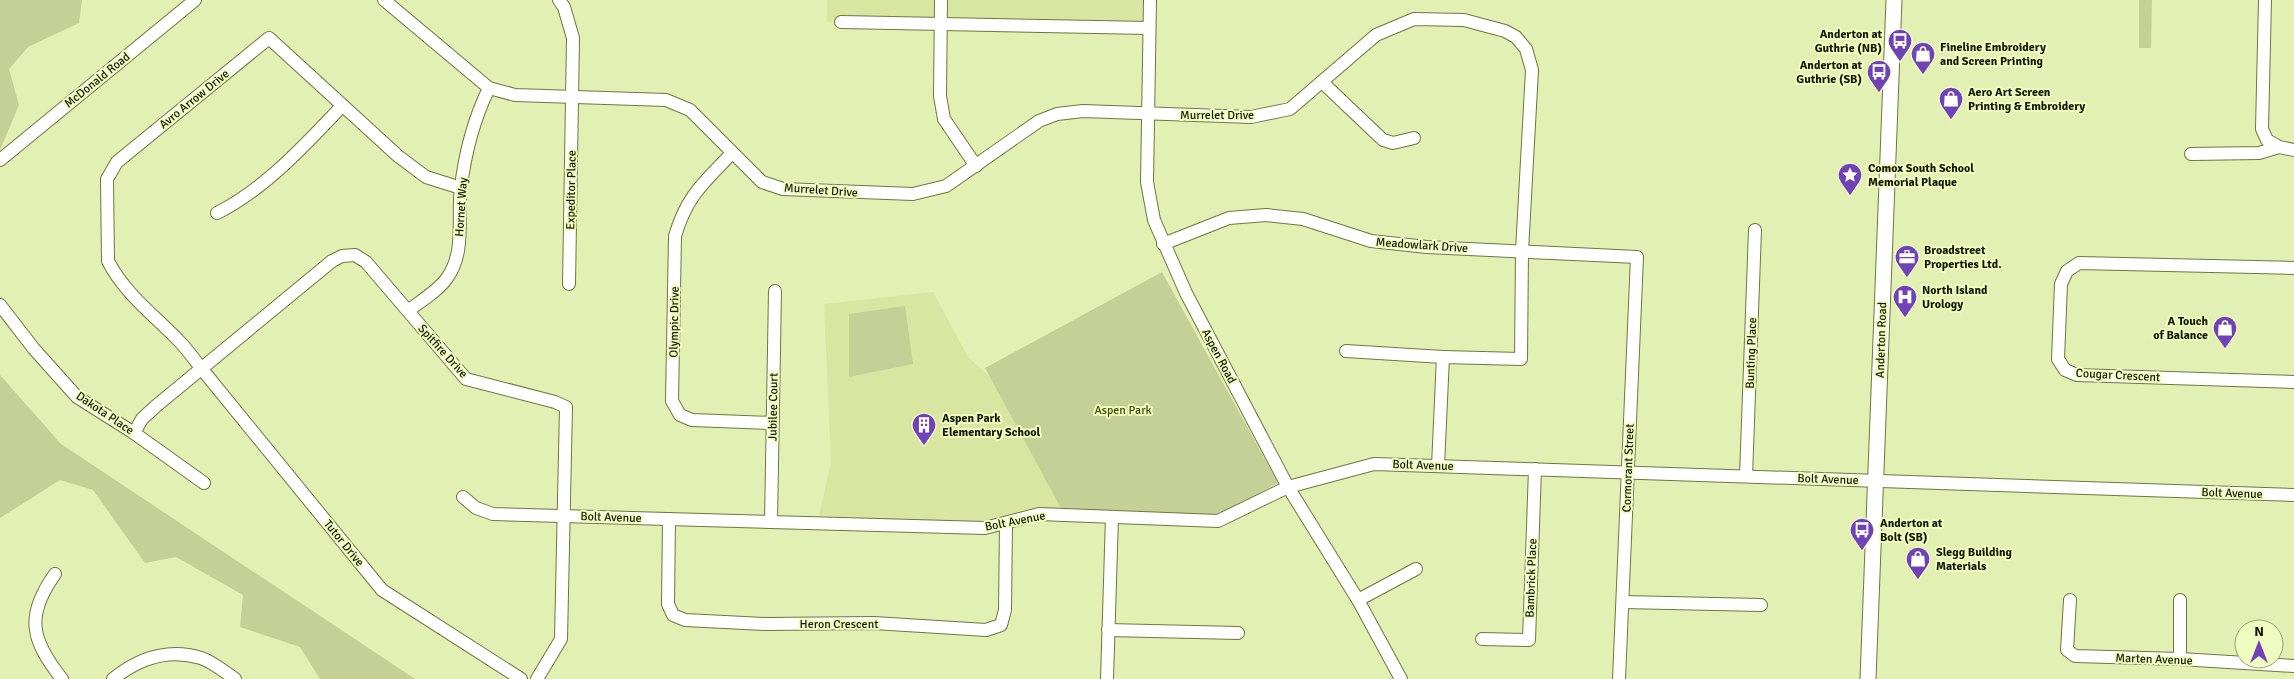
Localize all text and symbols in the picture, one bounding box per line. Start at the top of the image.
place label: Anderton at Guthrie (NB) [1815,27,1882,56]
bus stop icon: Anderton at Guthrie (NB) [1887,28,1913,62]
place label: Fineline Embroidery and Screen Printing [1940,40,2046,69]
shop icon: Fineline Embroidery and Screen Printing [1910,41,1936,75]
street label: McDonald Road [61,49,133,111]
place label: Anderton at Guthrie (SB) [1796,58,1862,87]
bus stop icon: Anderton at Guthrie (SB) [1866,59,1892,93]
street label: Avro Arrow Drive [156,67,232,132]
place label: Aero Art Screen Printing & Embroidery [1968,85,2085,114]
shop icon: Aero Art Screen Printing & Embroidery [1938,86,1964,120]
street label: Murrelet Drive [1180,108,1254,123]
street label: Expeditor Place [563,150,580,230]
place label: Comox South School Memorial Plaque [1868,161,1974,190]
place icon: Comox South School Memorial Plaque [1837,162,1863,196]
street label: Hornet Way [452,176,471,237]
street label: Murrelet Drive [784,180,858,201]
street label: Meadowlark Drive [1375,235,1469,256]
place label: Broadstreet Properties Ltd. [1924,243,2002,272]
office icon: Broadstreet Properties Ltd. [1894,244,1920,278]
place label: North Island Urology [1922,283,1988,312]
hospital icon: North Island Urology [1892,284,1918,318]
street label: Olympic Drive [666,286,683,358]
street label: Anderton Road [1873,302,1890,378]
place label: A Touch of Balance [2153,314,2208,343]
shop icon: A Touch of Balance [2212,315,2238,349]
street label: Bunting Place [1743,317,1760,389]
street label: Spitfire Drive [415,321,471,381]
street label: Aspen Road [1198,326,1239,386]
street label: Cougar Crescent [2075,366,2161,385]
street label: Jubilee Court [765,373,782,441]
street label: Dakota Place [73,389,137,438]
park label: Aspen Park [1094,403,1152,418]
place label: Aspen Park Elementary School [942,411,1041,440]
building icon: Aspen Park Elementary School [911,412,937,446]
street label: Cormorant Street [1619,423,1638,513]
street label: Bolt Avenue [1392,457,1454,474]
street label: Bolt Avenue [1797,471,1859,488]
street label: Bolt Avenue [2201,485,2263,502]
street label: Bolt Avenue [984,508,1047,535]
street label: Bolt Avenue [580,509,642,526]
place label: Anderton at Bolt (SB) [1880,516,1943,545]
street label: Tutor Drive [320,517,367,570]
bus stop icon: Anderton at Bolt (SB) [1849,517,1875,551]
street label: Bambrick Place [1523,538,1540,618]
place label: Slegg Building Materials [1936,545,2013,574]
shop icon: Slegg Building Materials [1905,546,1931,580]
street label: Heron Crescent [800,617,878,632]
north arrow [2234,619,2284,669]
text: N [2254,623,2264,640]
street label: Marten Avenue [2115,651,2193,668]

